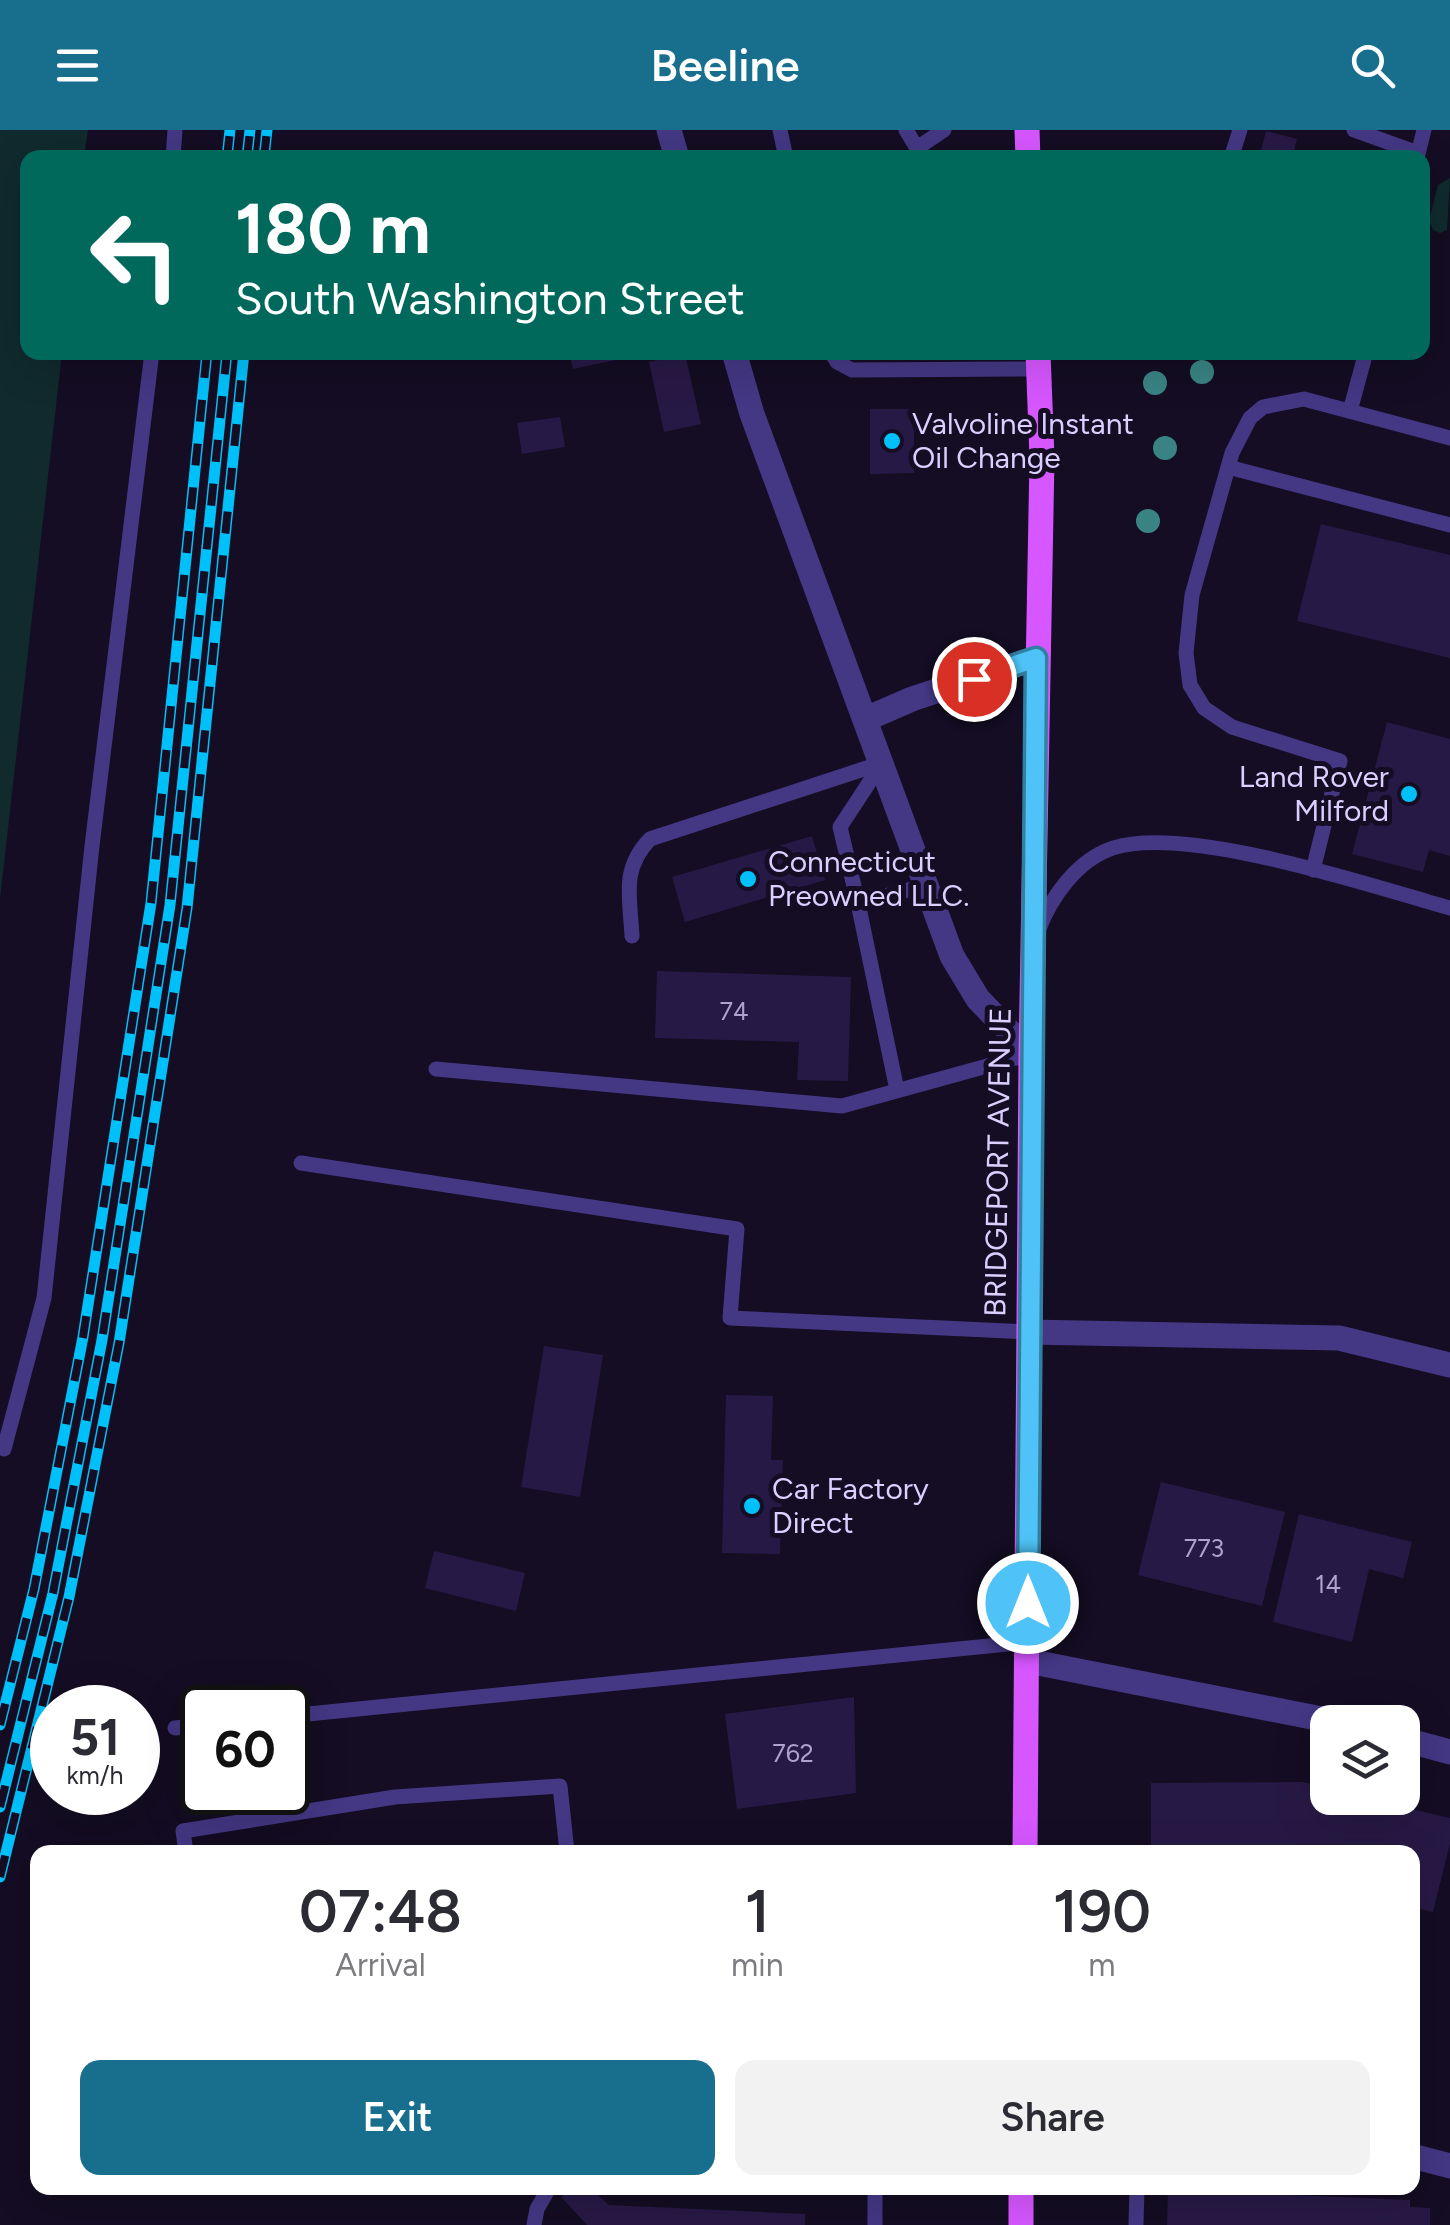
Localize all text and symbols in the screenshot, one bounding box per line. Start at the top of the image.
icon: menu [50,38,105,93]
text: Beeline [650,38,800,92]
icon: search [1345,38,1400,93]
text: 180 m [235,186,430,271]
icon: left [70,190,200,320]
text: South Washington Street [235,271,745,325]
place label: Valvoline Instant Oil Change [912,405,1134,476]
marker: Valvoline Instant Oil Change [881,430,903,452]
pin [932,637,1017,722]
icon: arrive [947,652,1002,707]
place label: Land Rover Milford [1239,758,1389,829]
marker: Land Rover Milford [1398,783,1420,805]
place label: Connecticut Preowned LLC. [768,843,969,914]
marker: Connecticut Preowned LLC. [737,868,759,890]
house number: 74 [720,996,748,1026]
street label: BRIDGEPORT AVENUE [976,1007,1019,1317]
place label: Car Factory Direct [772,1470,929,1541]
marker: Car Factory Direct [741,1495,763,1517]
house number: 773 [1184,1533,1224,1563]
position arrow [976,1551,1080,1655]
house number: 14 [1315,1569,1341,1599]
speed limit sign: 60 [180,1685,310,1815]
map controls [1310,1705,1420,1815]
button: layers [1310,1705,1420,1815]
text: 51 [70,1707,120,1768]
house number: 762 [772,1738,814,1768]
text: km/h [66,1760,124,1790]
text: 07:48 [299,1875,462,1947]
text: 1 [745,1875,770,1947]
text: 190 [1053,1875,1151,1947]
text: Arrival [335,1946,426,1984]
text: min [731,1946,784,1984]
text: m [1088,1946,1115,1984]
button: Exit [80,2060,715,2175]
button: Share [735,2060,1370,2175]

